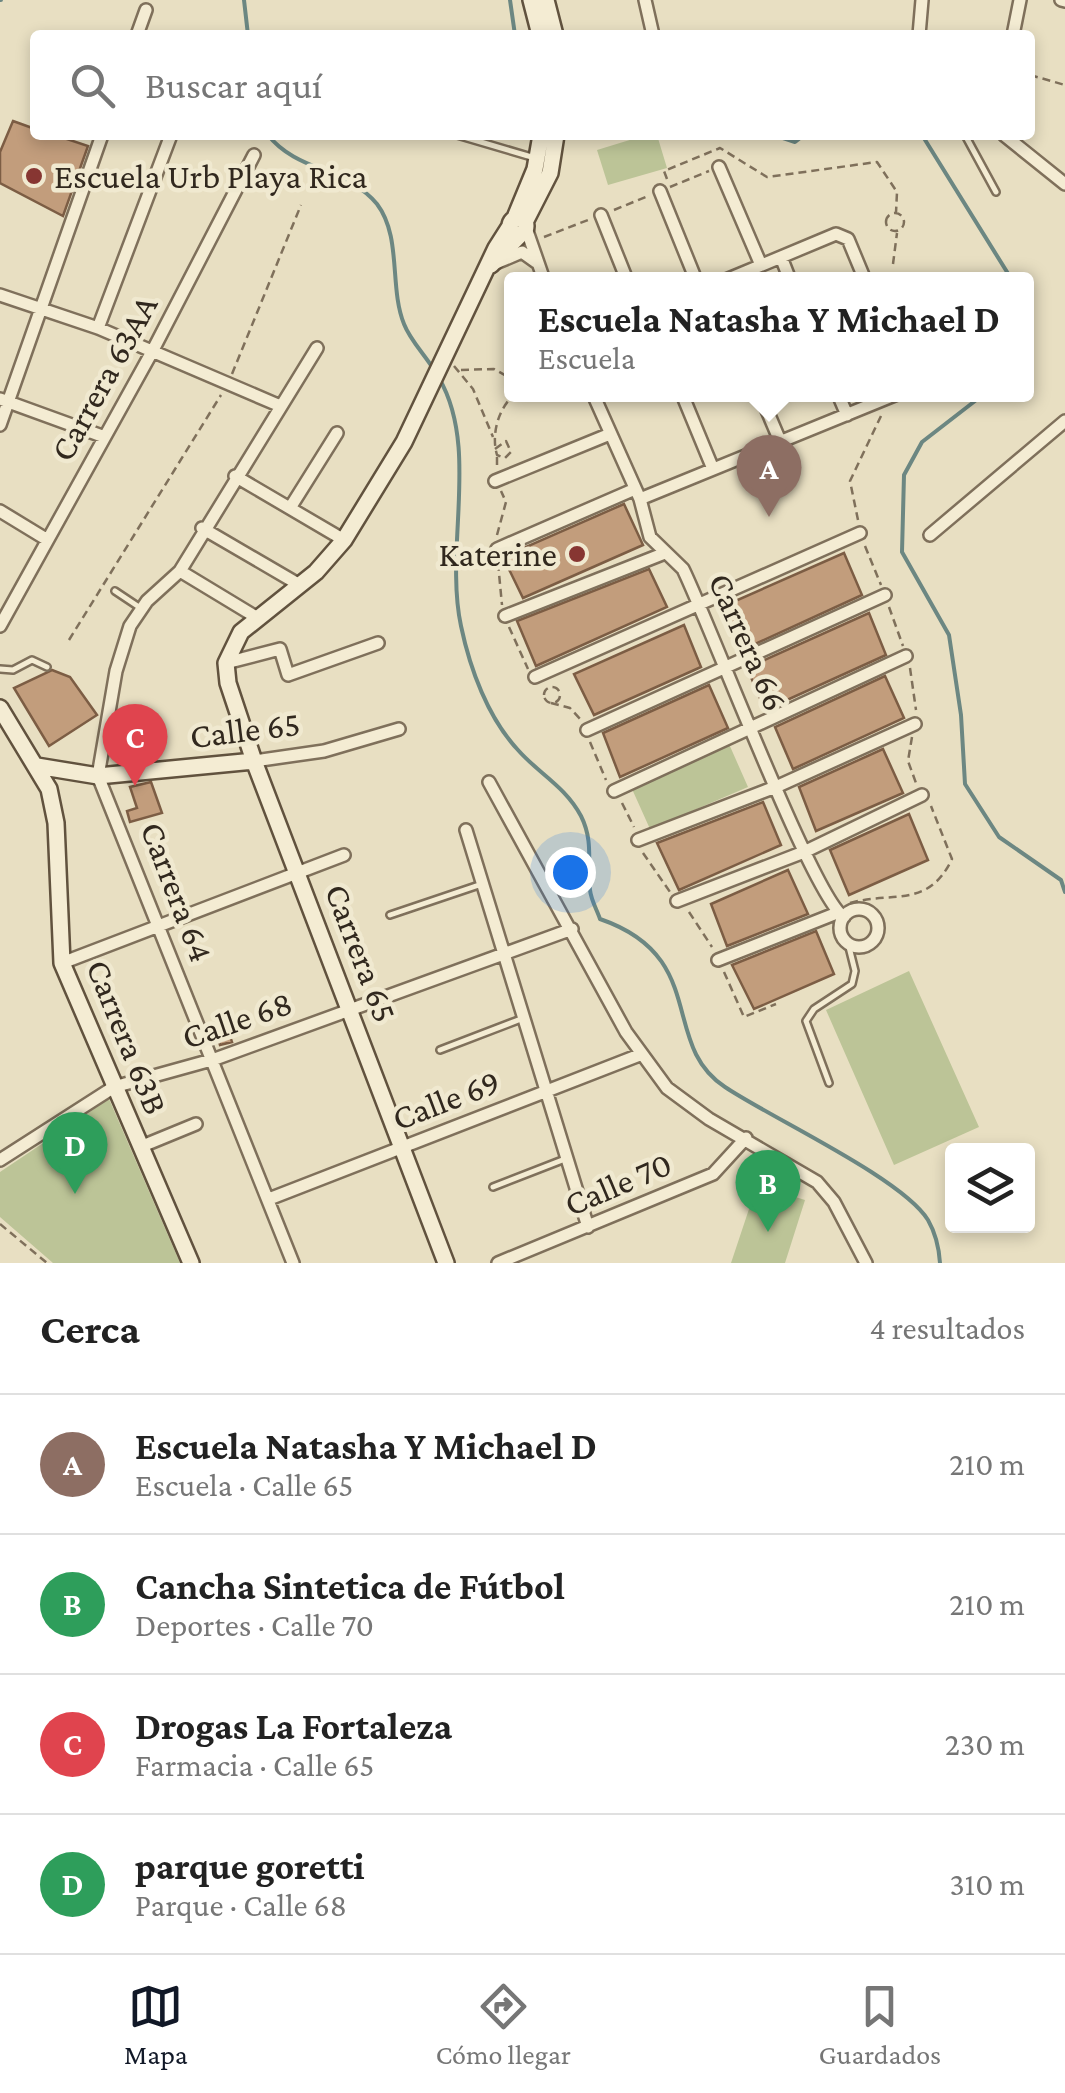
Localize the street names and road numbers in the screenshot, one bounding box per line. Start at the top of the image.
street label: Carrera 63AA [43,288,166,468]
street label: Carrera 66 [700,567,796,717]
street label: Calle 65 [188,704,302,756]
street label: Carrera 64 [133,817,221,967]
street label: Carrera 65 [317,879,405,1027]
street label: Carrera 63B [78,954,176,1120]
street label: Calle 68 [177,983,297,1057]
street label: Calle 69 [387,1062,505,1138]
street label: Calle 70 [559,1144,677,1224]

